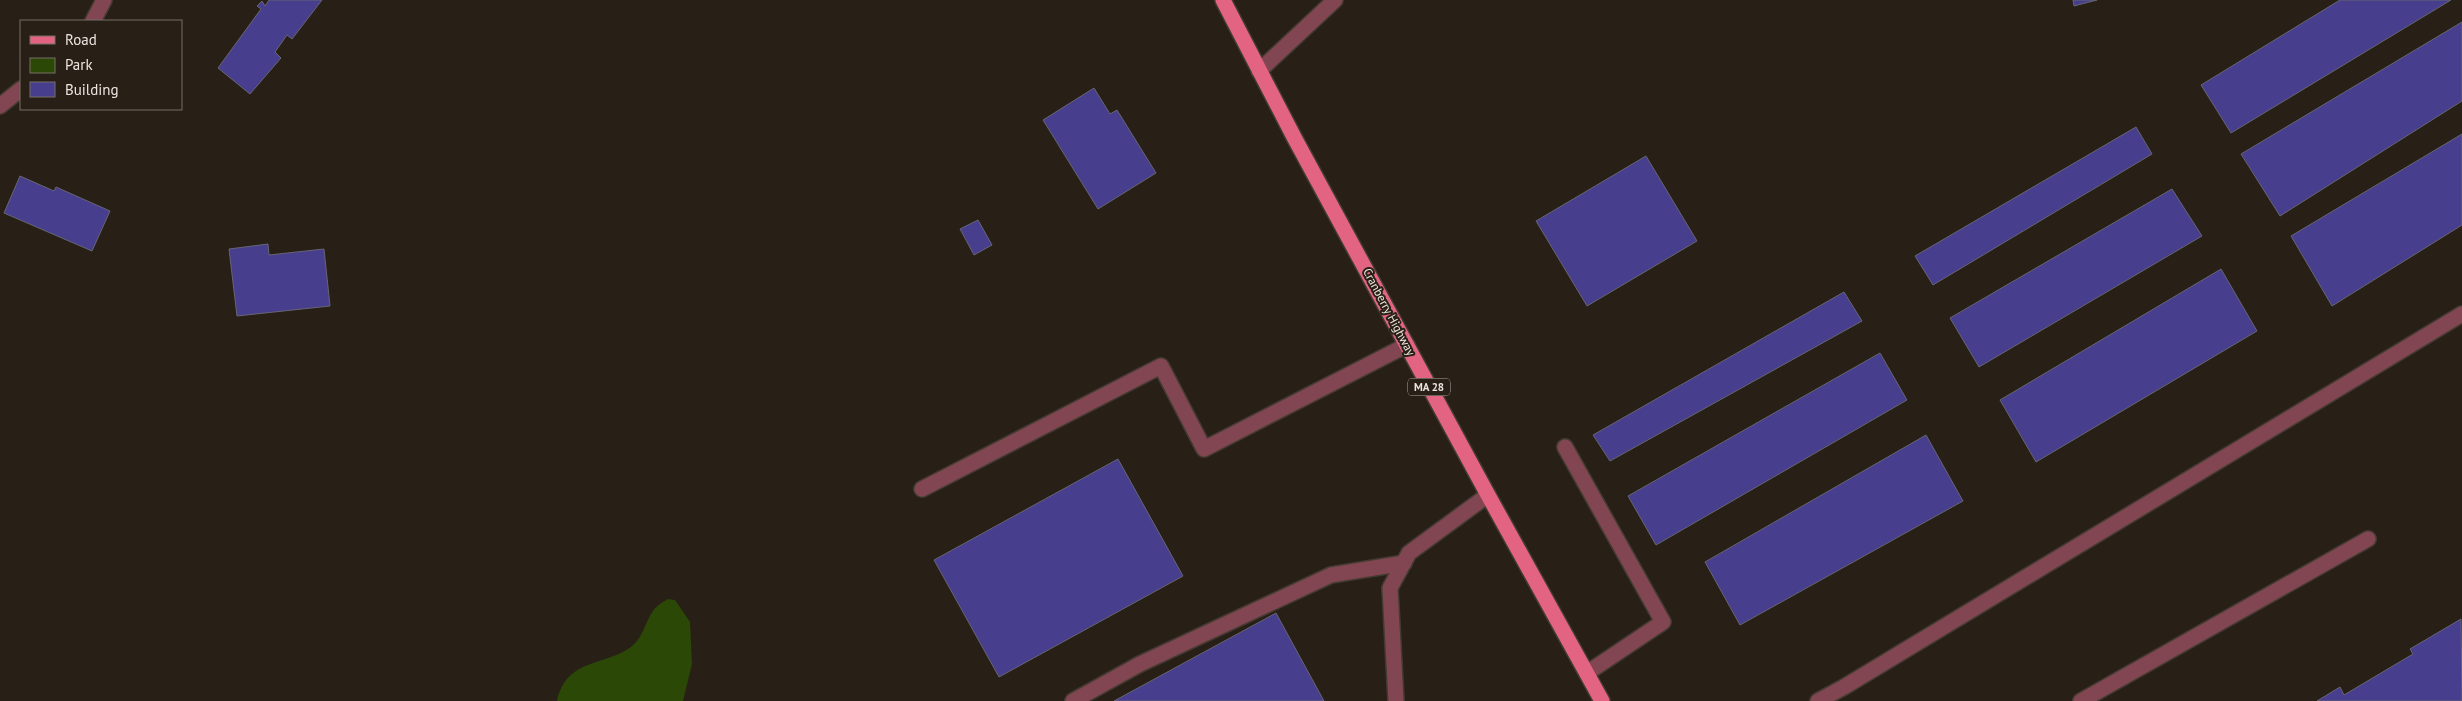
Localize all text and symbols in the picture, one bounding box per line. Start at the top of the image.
legend [20,20,182,110]
text: Road [65,30,97,49]
text: Park [65,55,93,74]
text: Building [65,80,119,99]
street label: Cranberry Highway [1360,265,1419,358]
road number: MA 28 [1408,378,1450,396]

